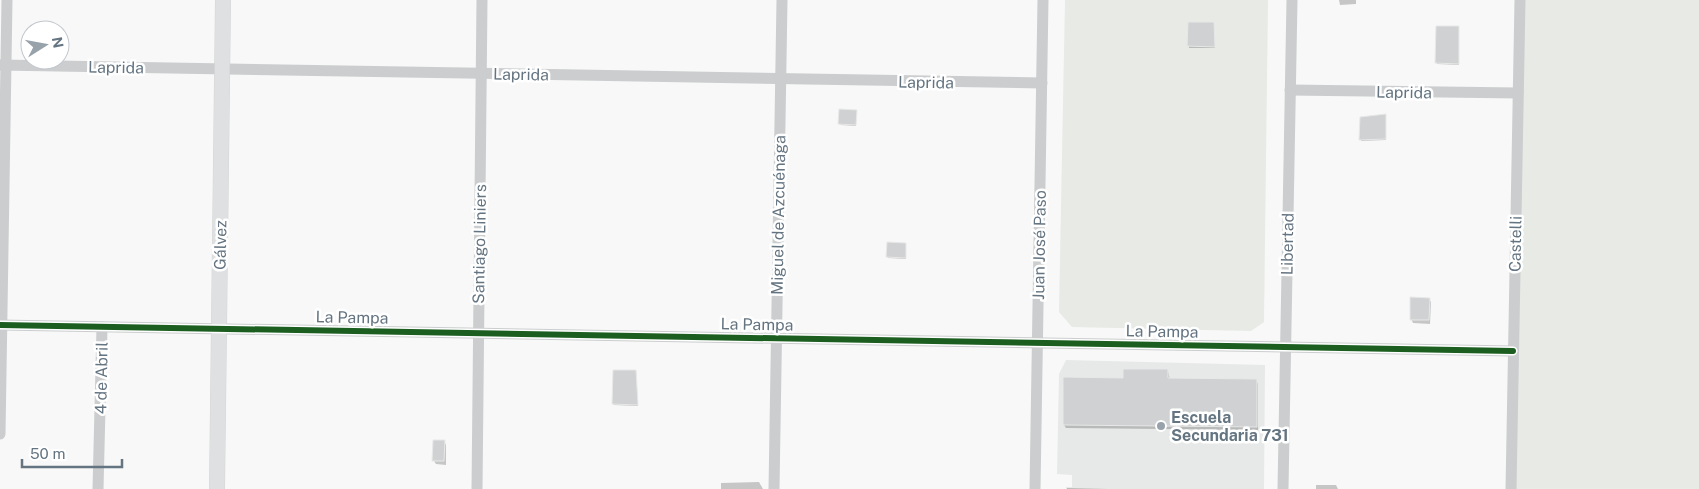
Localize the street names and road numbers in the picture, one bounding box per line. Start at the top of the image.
street label: Laprida [88,58,144,77]
street label: Laprida [493,65,549,84]
street label: Laprida [898,73,954,92]
street label: Laprida [1376,83,1432,102]
street label: Miguel de Azcuénaga [768,135,789,295]
street label: Santiago Liniers [469,184,490,304]
street label: Juan José Paso [1029,190,1050,300]
street label: Libertad [1277,213,1298,275]
street label: Castelli [1506,216,1525,272]
street label: Gálvez [211,220,230,270]
street label: La Pampa [315,307,389,328]
street label: La Pampa [720,314,794,335]
street label: La Pampa [1125,321,1199,342]
street label: 4 de Abril [91,342,112,414]

